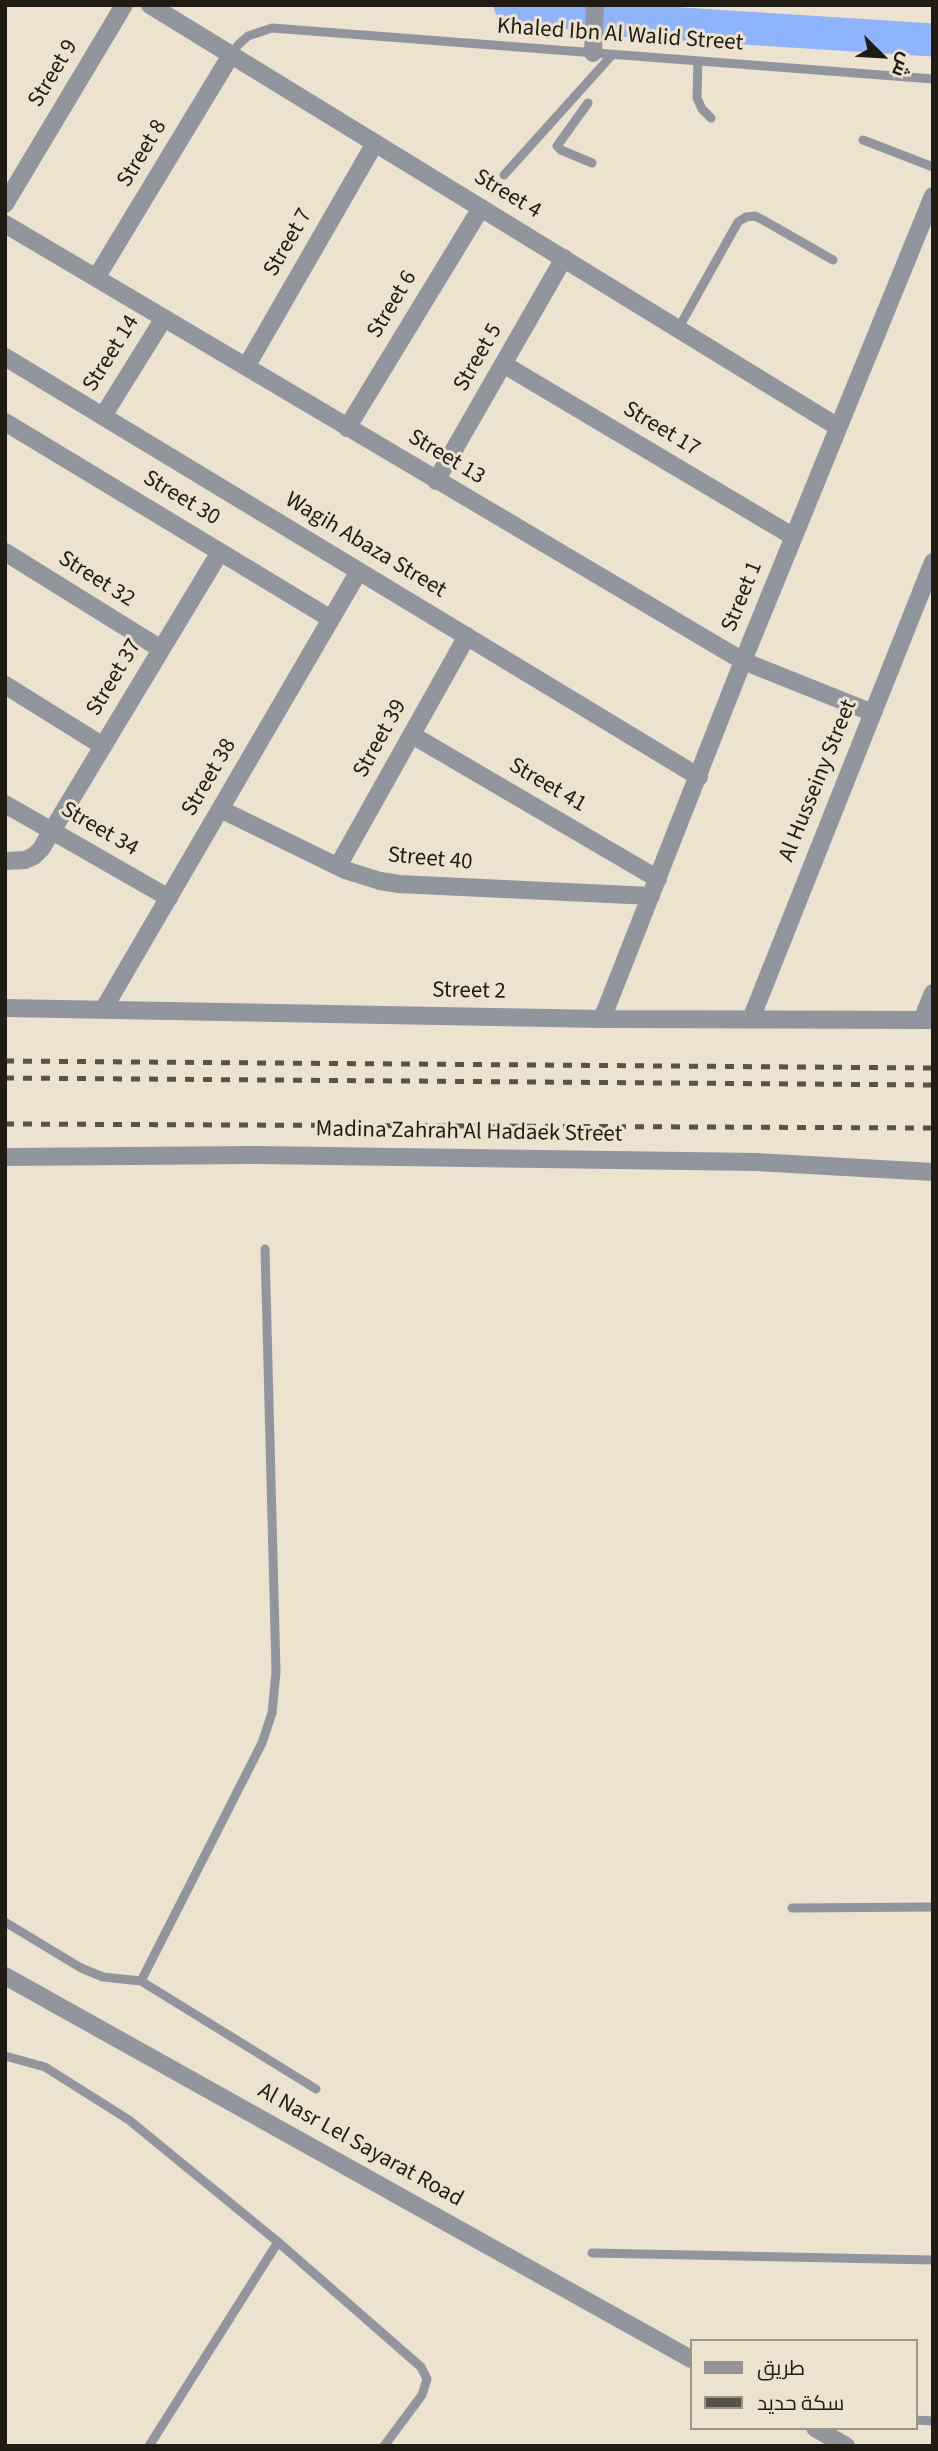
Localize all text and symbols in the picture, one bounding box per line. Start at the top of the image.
street label: Khaled Ibn Al Walid Street [496,14,744,58]
north arrow [847,21,917,91]
street label: Street 9 [23,35,85,113]
text: ش [884,48,919,81]
street label: Street 8 [112,115,174,193]
street label: Street 4 [468,164,546,226]
street label: Street 7 [259,204,319,282]
street label: Street 6 [362,266,424,344]
street label: Street 14 [78,311,146,397]
street label: Street 5 [449,319,509,397]
street label: Street 17 [617,396,705,464]
street label: Street 13 [402,424,490,492]
street label: Street 30 [137,465,225,533]
street label: Wagih Abaza Street [279,487,451,605]
street label: Street 32 [53,546,139,614]
street label: Street 1 [716,558,770,636]
street label: Street 37 [81,634,149,722]
street label: Street 39 [348,695,414,783]
street label: Al Husseiny Street [774,696,864,866]
street label: Street 38 [177,734,243,822]
street label: Street 41 [503,753,591,819]
street label: Street 34 [55,797,143,863]
street label: Street 40 [386,843,474,877]
street label: Street 2 [432,978,506,1006]
street label: Madina Zahrah Al Hadaek Street [315,1117,623,1149]
street label: Al Nasr Lel Sayarat Road [252,2078,468,2214]
legend [690,2339,917,2430]
text: طريق [757,2353,805,2383]
text: سكة حديد [757,2388,844,2418]

